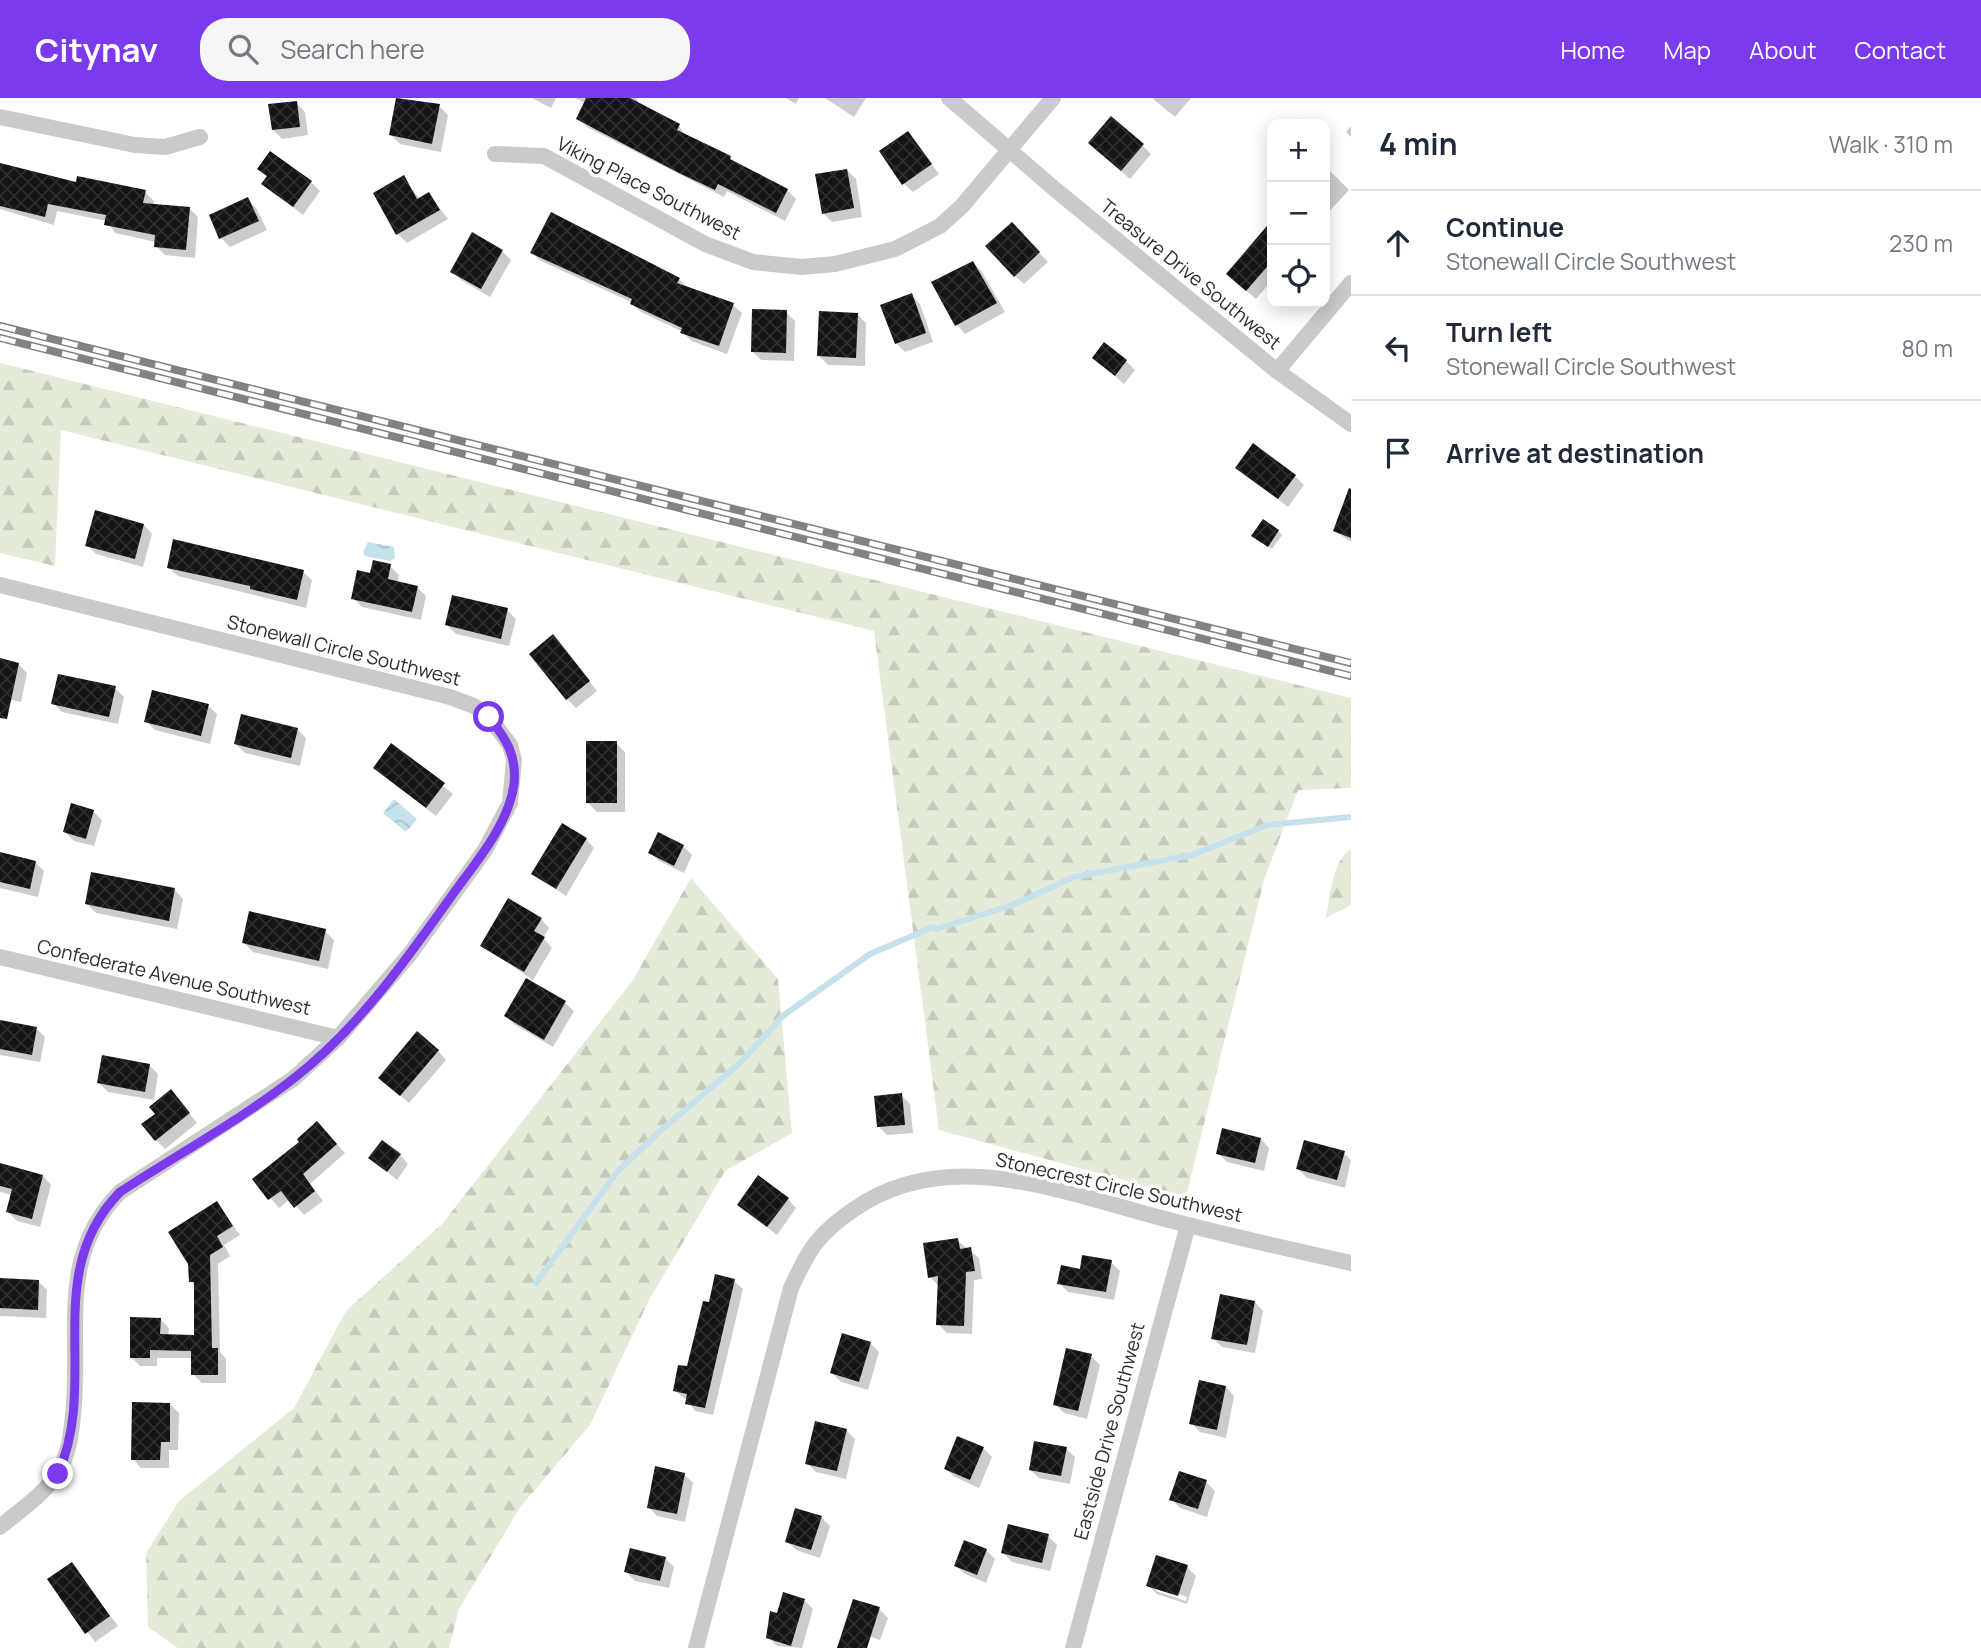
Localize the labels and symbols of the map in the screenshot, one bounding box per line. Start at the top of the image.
street label: Viking Place Southwest [553,130,745,246]
street label: Treasure Drive Southwest [1095,193,1287,355]
street label: Stonewall Circle Southwest [225,608,463,692]
route start [473,701,504,732]
street label: Confederate Avenue Southwest [35,933,313,1021]
street label: Stonecrest Circle Southwest [993,1146,1245,1228]
street label: Eastside Drive Southwest [1067,1320,1151,1542]
route end [42,1458,73,1489]

